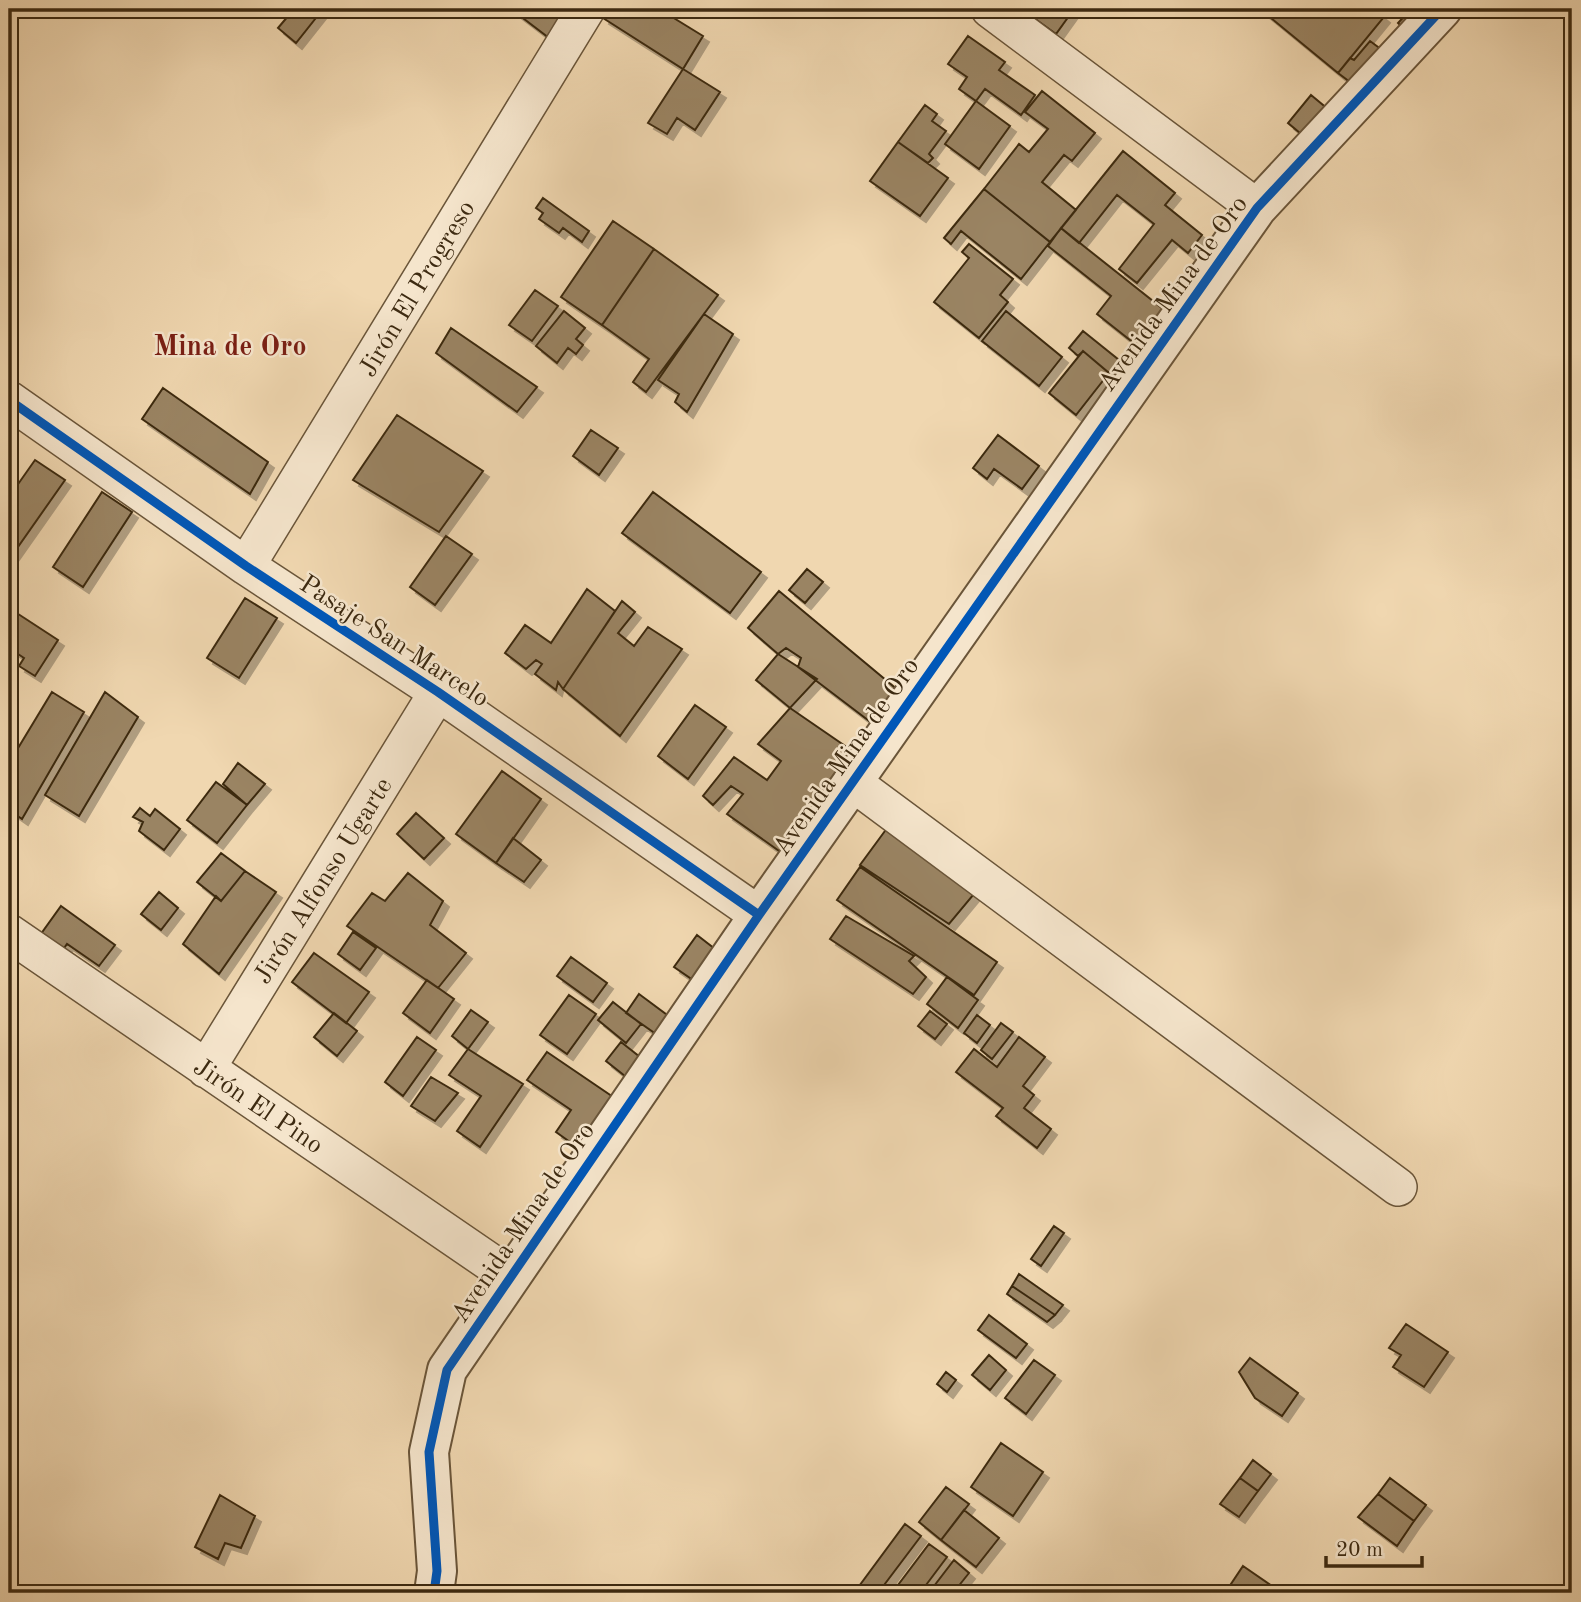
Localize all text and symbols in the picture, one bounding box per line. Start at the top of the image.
street label: Avenida Mina de Oro [1094,191,1253,397]
street label: Jirón El Progreso [355,197,480,382]
district label: Mina de Oro [153,334,307,362]
street label: Pasaje San Marcelo [295,571,493,712]
street label: Avenida Mina de Oro [769,653,925,861]
street label: Jirón Alfonso Ugarte [250,773,398,989]
street label: Jirón El Pino [189,1054,327,1159]
street label: Avenida Mina de Oro [447,1118,600,1328]
scale bar [1326,1525,1422,1569]
text: 20 m [1336,1540,1383,1561]

